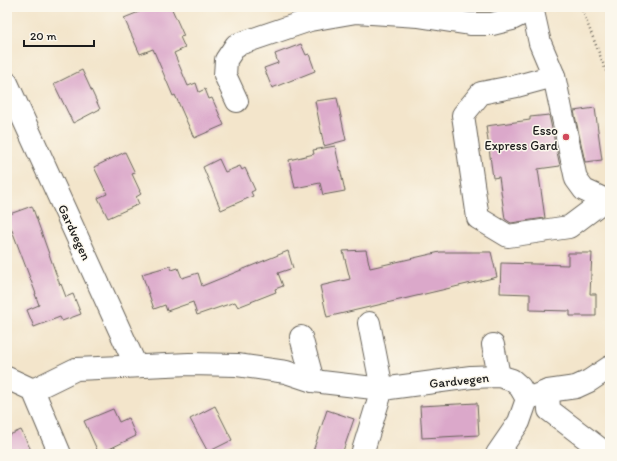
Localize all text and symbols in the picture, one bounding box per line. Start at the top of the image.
scale bar [24,22,94,48]
text: 20 m [30,29,57,43]
place label: Esso Express Gard [485,123,558,153]
marker: Esso Express Gard [561,132,571,142]
street label: Gardvegen [55,202,94,263]
street label: Gardvegen [428,370,490,391]

